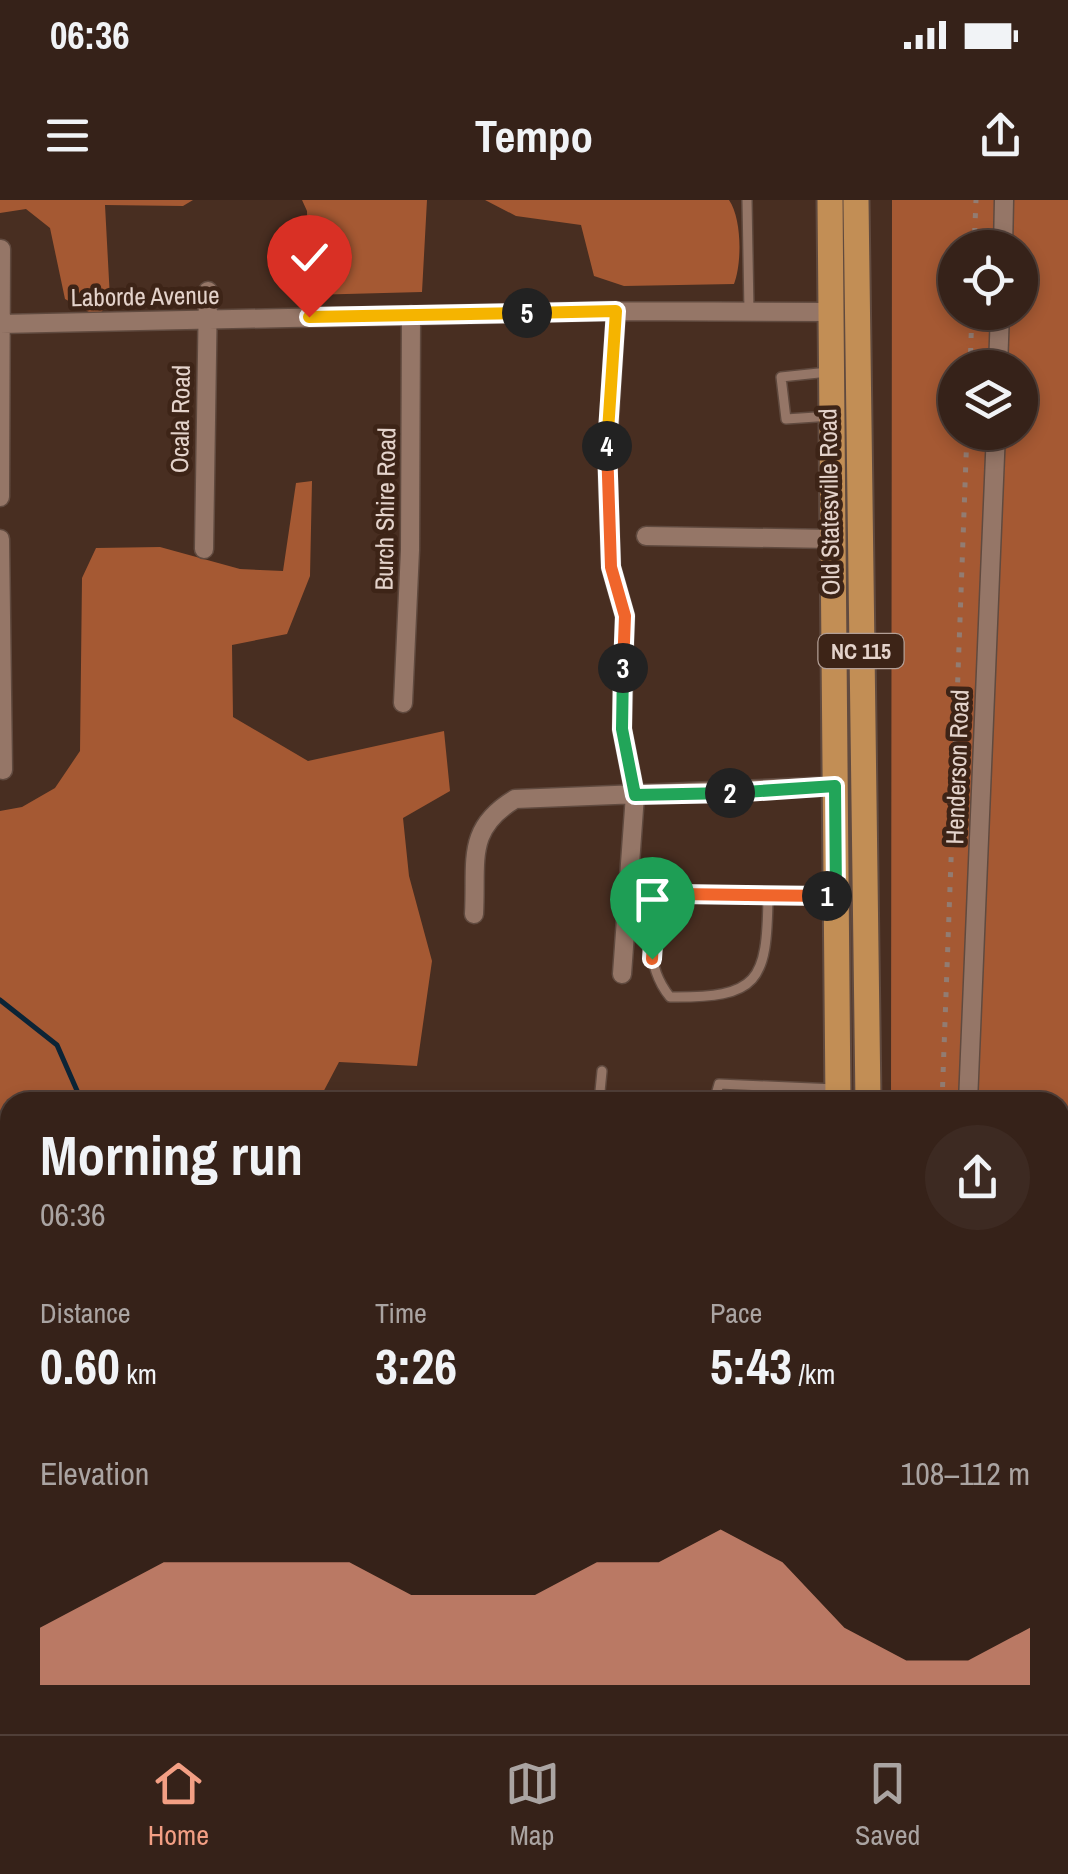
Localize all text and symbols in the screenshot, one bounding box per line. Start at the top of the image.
text: 06:36 [50,10,130,61]
text: Tempo [475,105,593,166]
icon: menu [40,108,95,163]
icon: share [973,108,1028,163]
pin [267,215,352,318]
icon: check [282,230,337,285]
map controls [938,230,1038,450]
button: locate [938,230,1038,330]
street label: Laborde Avenue [70,278,220,314]
pin: 5 [502,288,552,338]
text: 5 [521,294,533,332]
button: layers [938,350,1038,450]
street label: Ocala Road [162,365,198,473]
street label: Old Statesville Road [810,408,848,596]
pin: 4 [582,421,632,471]
street label: Burch Shire Road [367,427,403,591]
text: 4 [601,427,613,465]
road number: NC 115 [818,634,904,668]
pin: 3 [598,643,648,693]
text: 3 [617,649,629,687]
street label: Henderson Road [937,689,977,845]
pin: 2 [705,768,755,818]
text: 2 [724,774,736,812]
pin [610,857,695,960]
pin: 1 [802,871,852,921]
icon: arrive [625,872,680,927]
text: 1 [821,877,833,915]
text: Morning run [40,1118,303,1192]
button: share [925,1125,1030,1230]
text: 06:36 [40,1193,106,1236]
text: Distance [40,1294,131,1332]
text: Time [375,1294,427,1332]
text: Pace [710,1294,762,1332]
text: 0.60 [40,1332,120,1400]
text: 3:26 [375,1332,457,1400]
text: 5:43 [710,1332,792,1400]
text: km [120,1355,157,1393]
text: /km [792,1355,835,1393]
text: Elevation [40,1452,149,1495]
text: 108–112 m [901,1452,1030,1495]
tab: Home [148,1756,209,1854]
tab: Map [505,1756,560,1854]
tab: Saved [855,1756,920,1854]

